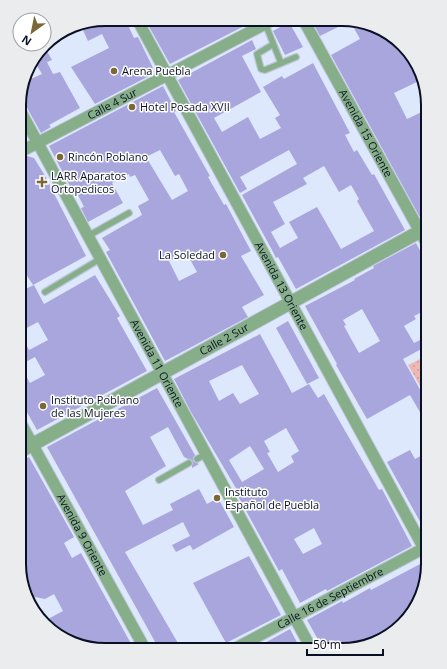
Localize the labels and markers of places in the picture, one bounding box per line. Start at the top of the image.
place label: Arena Puebla [122,63,191,78]
marker: Arena Puebla [109,66,119,76]
place label: Hotel Posada XVII [140,99,230,114]
marker: Hotel Posada XVII [127,102,137,112]
place label: Rincón Poblano [68,149,148,164]
marker: Rincón Poblano [55,152,65,162]
place label: LARR Aparatos Ortopedicos [51,168,126,196]
marker: LARR Aparatos Ortopedicos [36,176,48,188]
place label: La Soledad [159,247,215,262]
marker: La Soledad [218,250,228,260]
place label: Instituto Poblano de las Mujeres [51,392,139,420]
marker: Instituto Poblano de las Mujeres [38,401,48,411]
place label: Instituto Español de Puebla [225,484,319,512]
marker: Instituto Español de Puebla [212,493,222,503]

